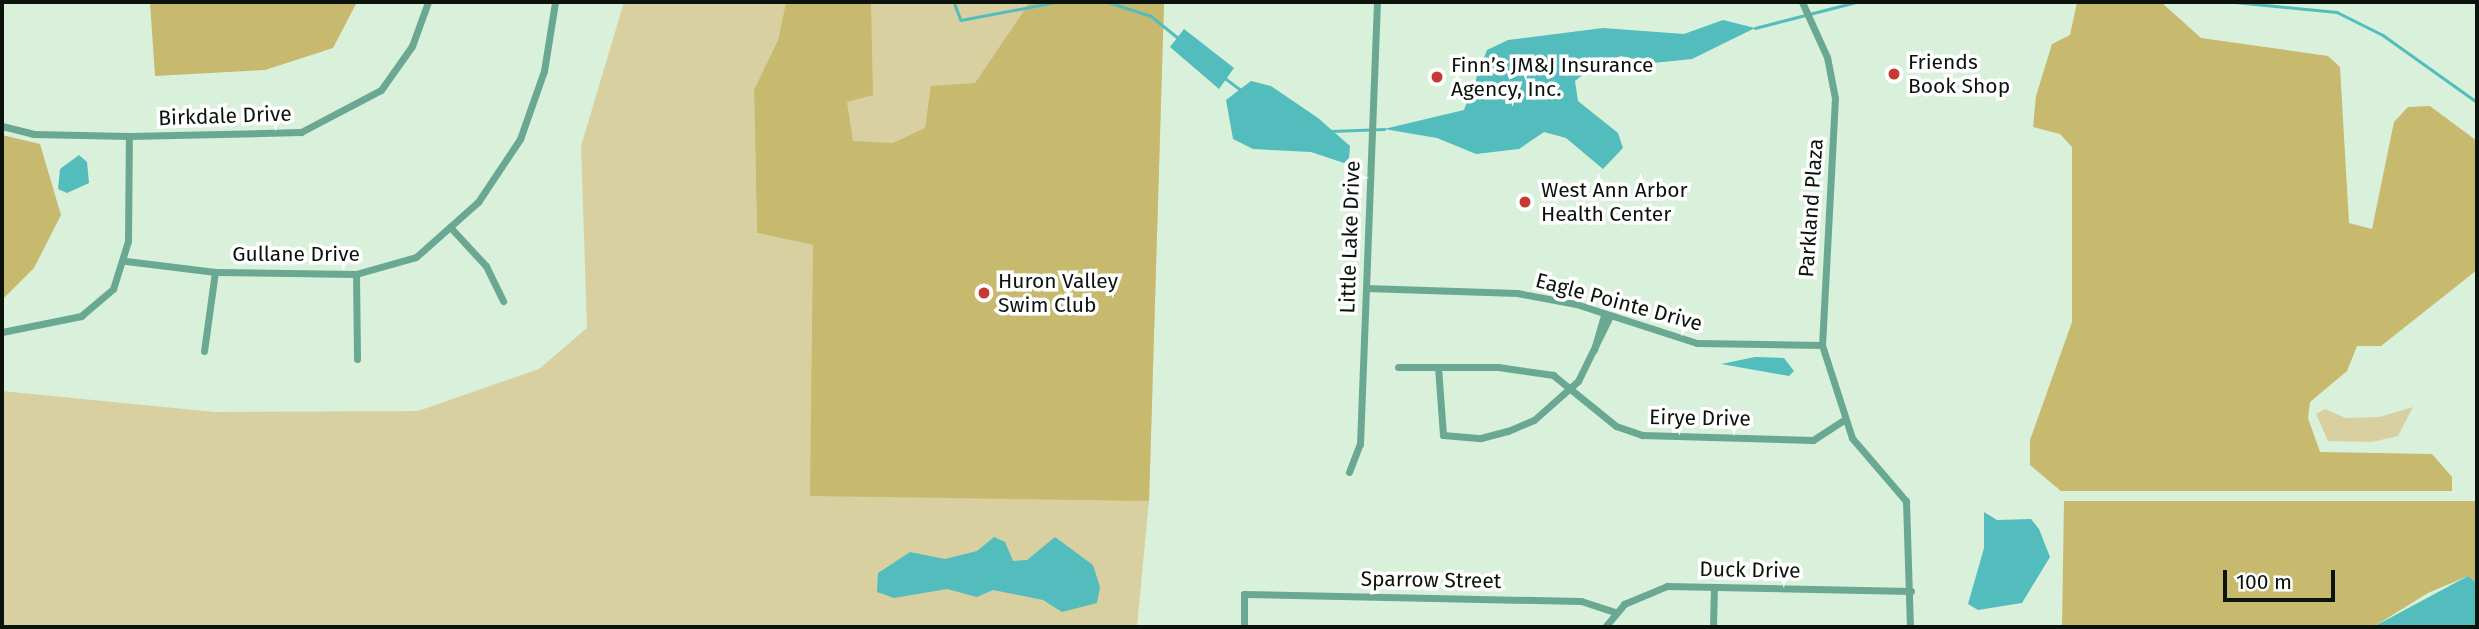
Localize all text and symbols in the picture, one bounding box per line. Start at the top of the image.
place label: Friends Book Shop [1908,49,2010,99]
place label: Finn’s JM&J Insurance Agency, Inc. [1451,52,1653,102]
marker: Friends Book Shop [1886,66,1902,82]
marker: Finn’s JM&J Insurance Agency, Inc. [1429,69,1445,85]
street label: Birkdale Drive [158,101,292,131]
street label: Parkland Plaza [1794,138,1828,278]
street label: Little Lake Drive [1335,160,1365,314]
place label: West Ann Arbor Health Center [1541,177,1688,227]
marker: West Ann Arbor Health Center [1515,192,1535,212]
street label: Gullane Drive [232,241,360,267]
place label: Huron Valley Swim Club [998,268,1118,318]
street label: Eagle Pointe Drive [1533,268,1705,336]
marker: Huron Valley Swim Club [976,285,992,301]
street label: Eirye Drive [1649,405,1751,431]
scale bar [2227,556,2339,600]
street label: Duck Drive [1699,557,1801,583]
street label: Sparrow Street [1361,566,1501,594]
text: 100 m [2236,569,2292,595]

